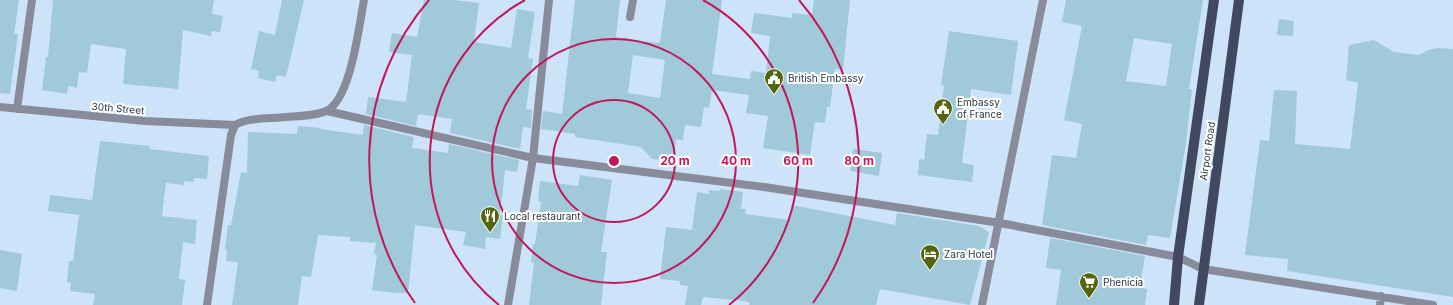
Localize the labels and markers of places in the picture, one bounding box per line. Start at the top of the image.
public building icon: British Embassy [763,67,785,95]
place label: British Embassy [788,72,864,84]
place label: Embassy of France [957,96,1002,120]
public building icon: Embassy of France [932,97,954,125]
centre of rings [607,154,621,168]
restaurant icon: Local restaurant [479,205,501,233]
place label: Local restaurant [504,210,581,222]
hotel icon: Zara Hotel [919,243,941,271]
place label: Zara Hotel [944,248,993,260]
supermarket icon: Phenicia [1078,271,1100,299]
place label: Phenicia [1103,276,1143,288]

